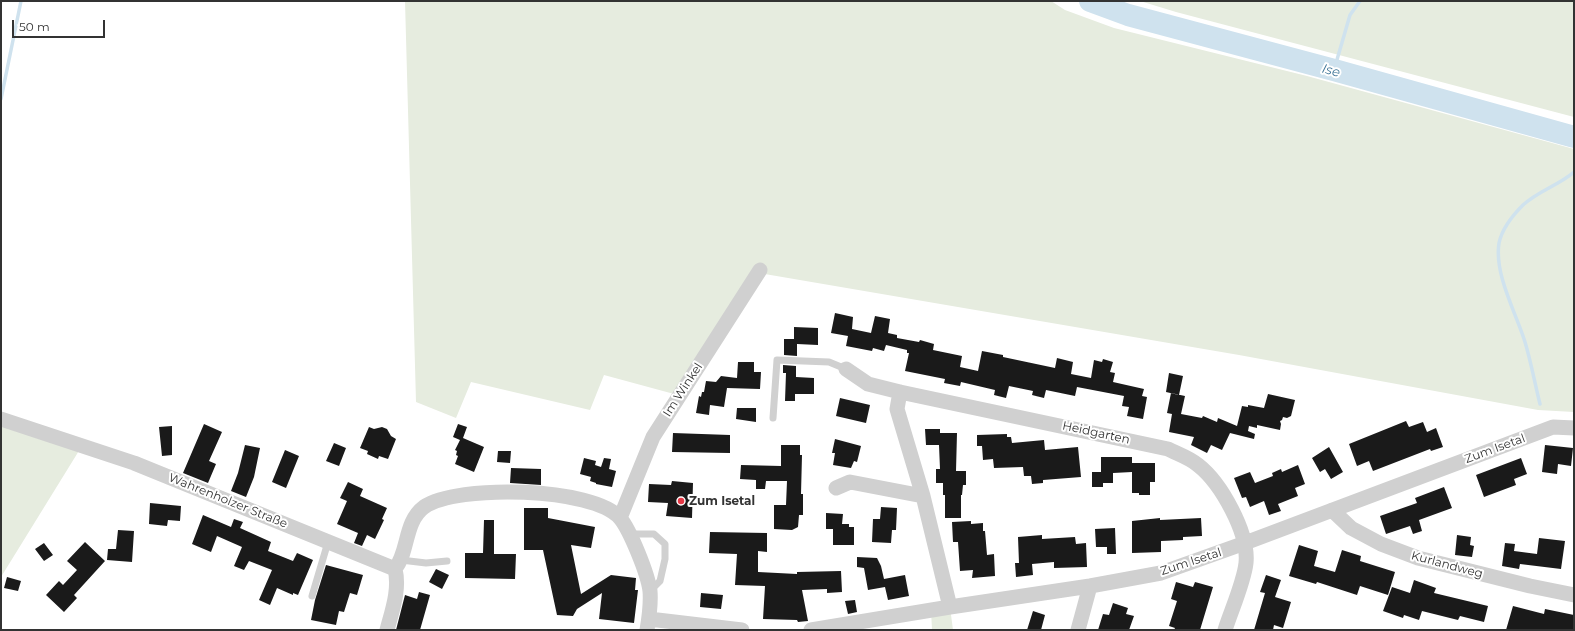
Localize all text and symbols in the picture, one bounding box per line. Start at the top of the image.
scale bar [14,12,107,38]
text: 50 m [19,19,50,34]
water label: Ise [1320,61,1342,81]
street label: Im Winkel [660,360,706,420]
street label: Heidgarten [1061,419,1131,447]
street label: Zum Isetal [1463,431,1527,467]
street label: Wahrenholzer Straße [166,471,290,531]
place label: Zum Isetal [689,494,755,508]
marker: Zum Isetal [676,496,686,506]
street label: Zum Isetal [1159,545,1223,579]
street label: Kurlandweg [1410,549,1484,581]

